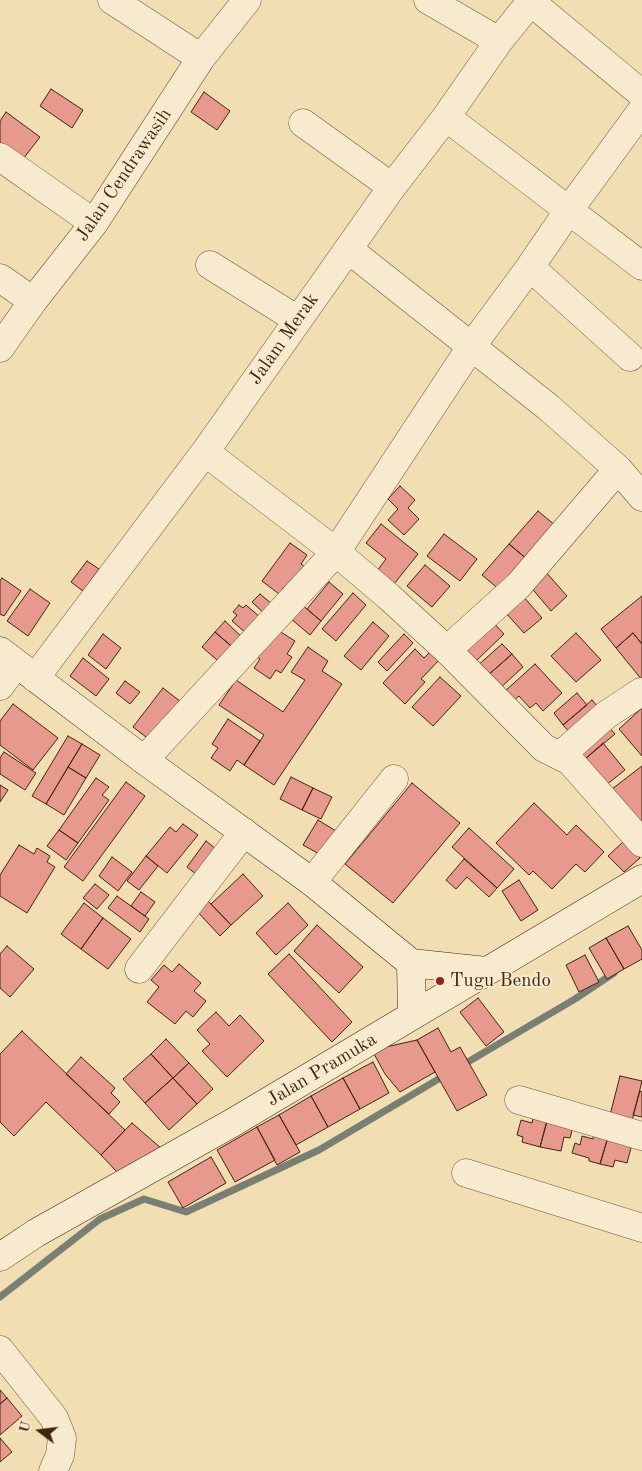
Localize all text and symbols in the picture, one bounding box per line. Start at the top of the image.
street label: Jalan Cendrawasih [71,104,177,246]
street label: Jalam Merak [244,289,324,389]
place label: Tugu Bendo [450,970,551,992]
marker: Tugu Bendo [434,975,446,987]
street label: Jalan Pramuka [263,1028,381,1112]
north arrow [15,1406,65,1456]
text: U [17,1420,34,1434]

